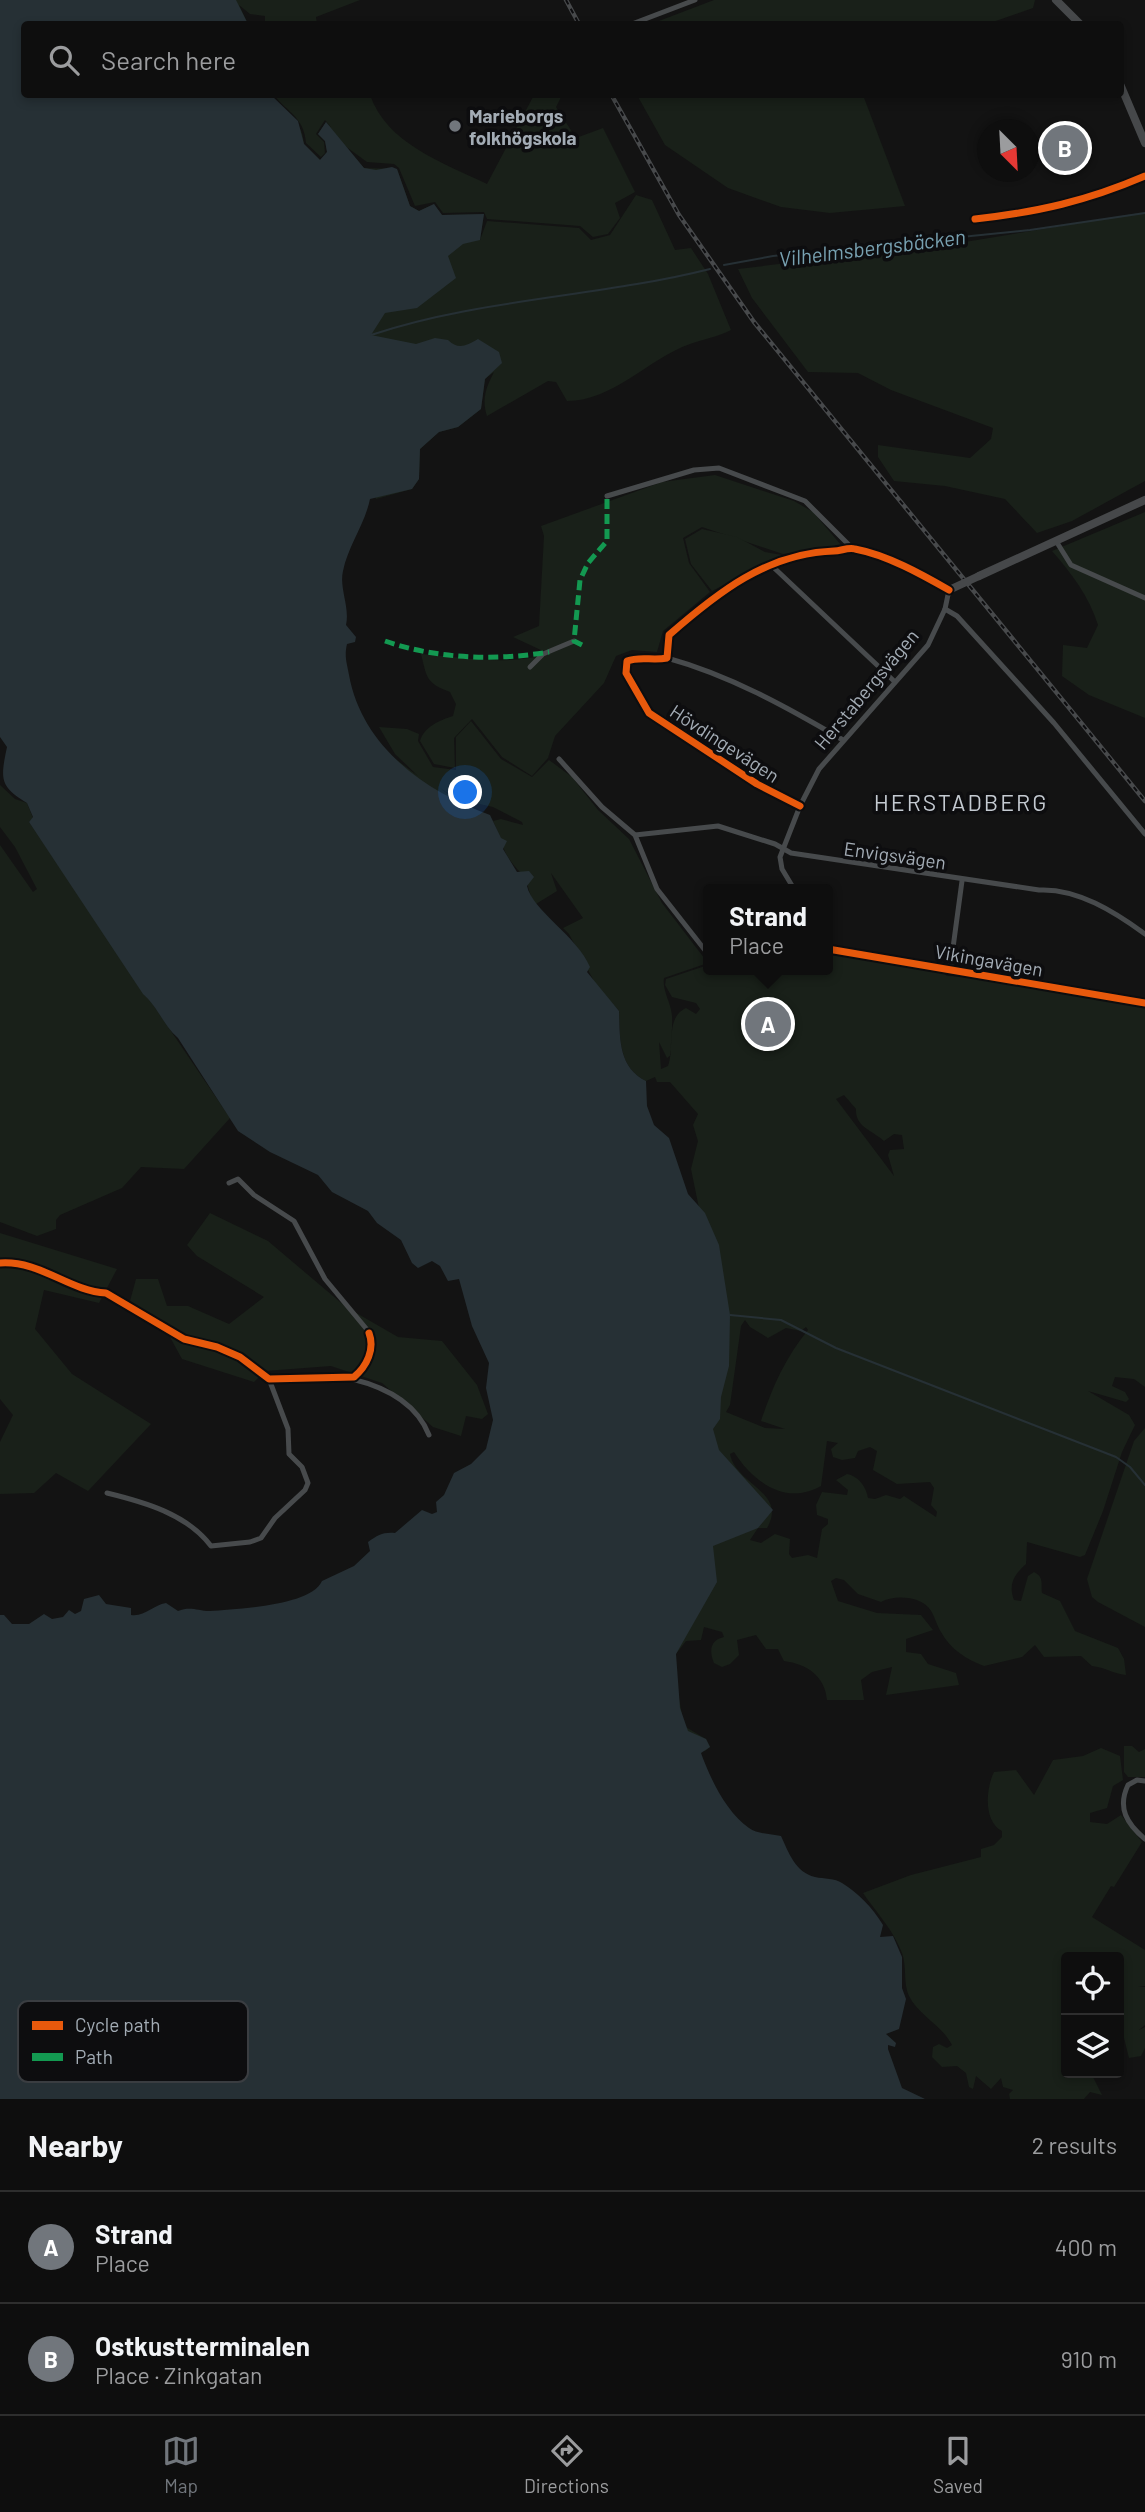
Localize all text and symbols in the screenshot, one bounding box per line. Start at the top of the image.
search box [21,21,1124,98]
icon: search [45,41,83,79]
text: Search here [101,44,236,75]
place label: Marieborgs folkhögskola [469,104,576,149]
marker: Marieborgs folkhögskola [447,118,463,134]
north arrow [977,119,1040,182]
pin: B [1042,122,1088,174]
water label: Vilhelmsbergsbäcken [777,223,967,271]
street label: Herstabergsvägen [809,624,923,754]
street label: Hövdingevägen [666,699,784,787]
your location [448,775,482,809]
district label: HERSTADBERG [874,788,1048,816]
street label: Envigsvägen [842,836,948,874]
popup [703,884,833,975]
text: Strand [729,900,807,931]
text: Place [729,931,784,959]
street label: Vikingavägen [933,939,1045,981]
pin: A [745,998,791,1050]
map controls [1061,1952,1124,2078]
button: locate [1061,1952,1124,2015]
legend [18,2001,248,2082]
text: Cycle path [75,2013,160,2036]
button: layers [1061,2015,1124,2078]
text: Path [75,2045,113,2068]
text: Nearby [28,2127,123,2163]
text: 2 results [1032,2131,1117,2159]
text: Strand [95,2218,173,2249]
text: A [43,2233,59,2261]
text: 400 m [1055,2233,1117,2261]
text: Place [95,2249,150,2277]
text: Ostkustterminalen [95,2330,310,2361]
text: B [44,2345,58,2373]
text: 910 m [1061,2345,1117,2373]
text: Place · Zinkgatan [95,2361,262,2389]
tab: Map [162,2432,200,2497]
tab: Directions [524,2432,609,2497]
tab: Saved [933,2432,983,2497]

